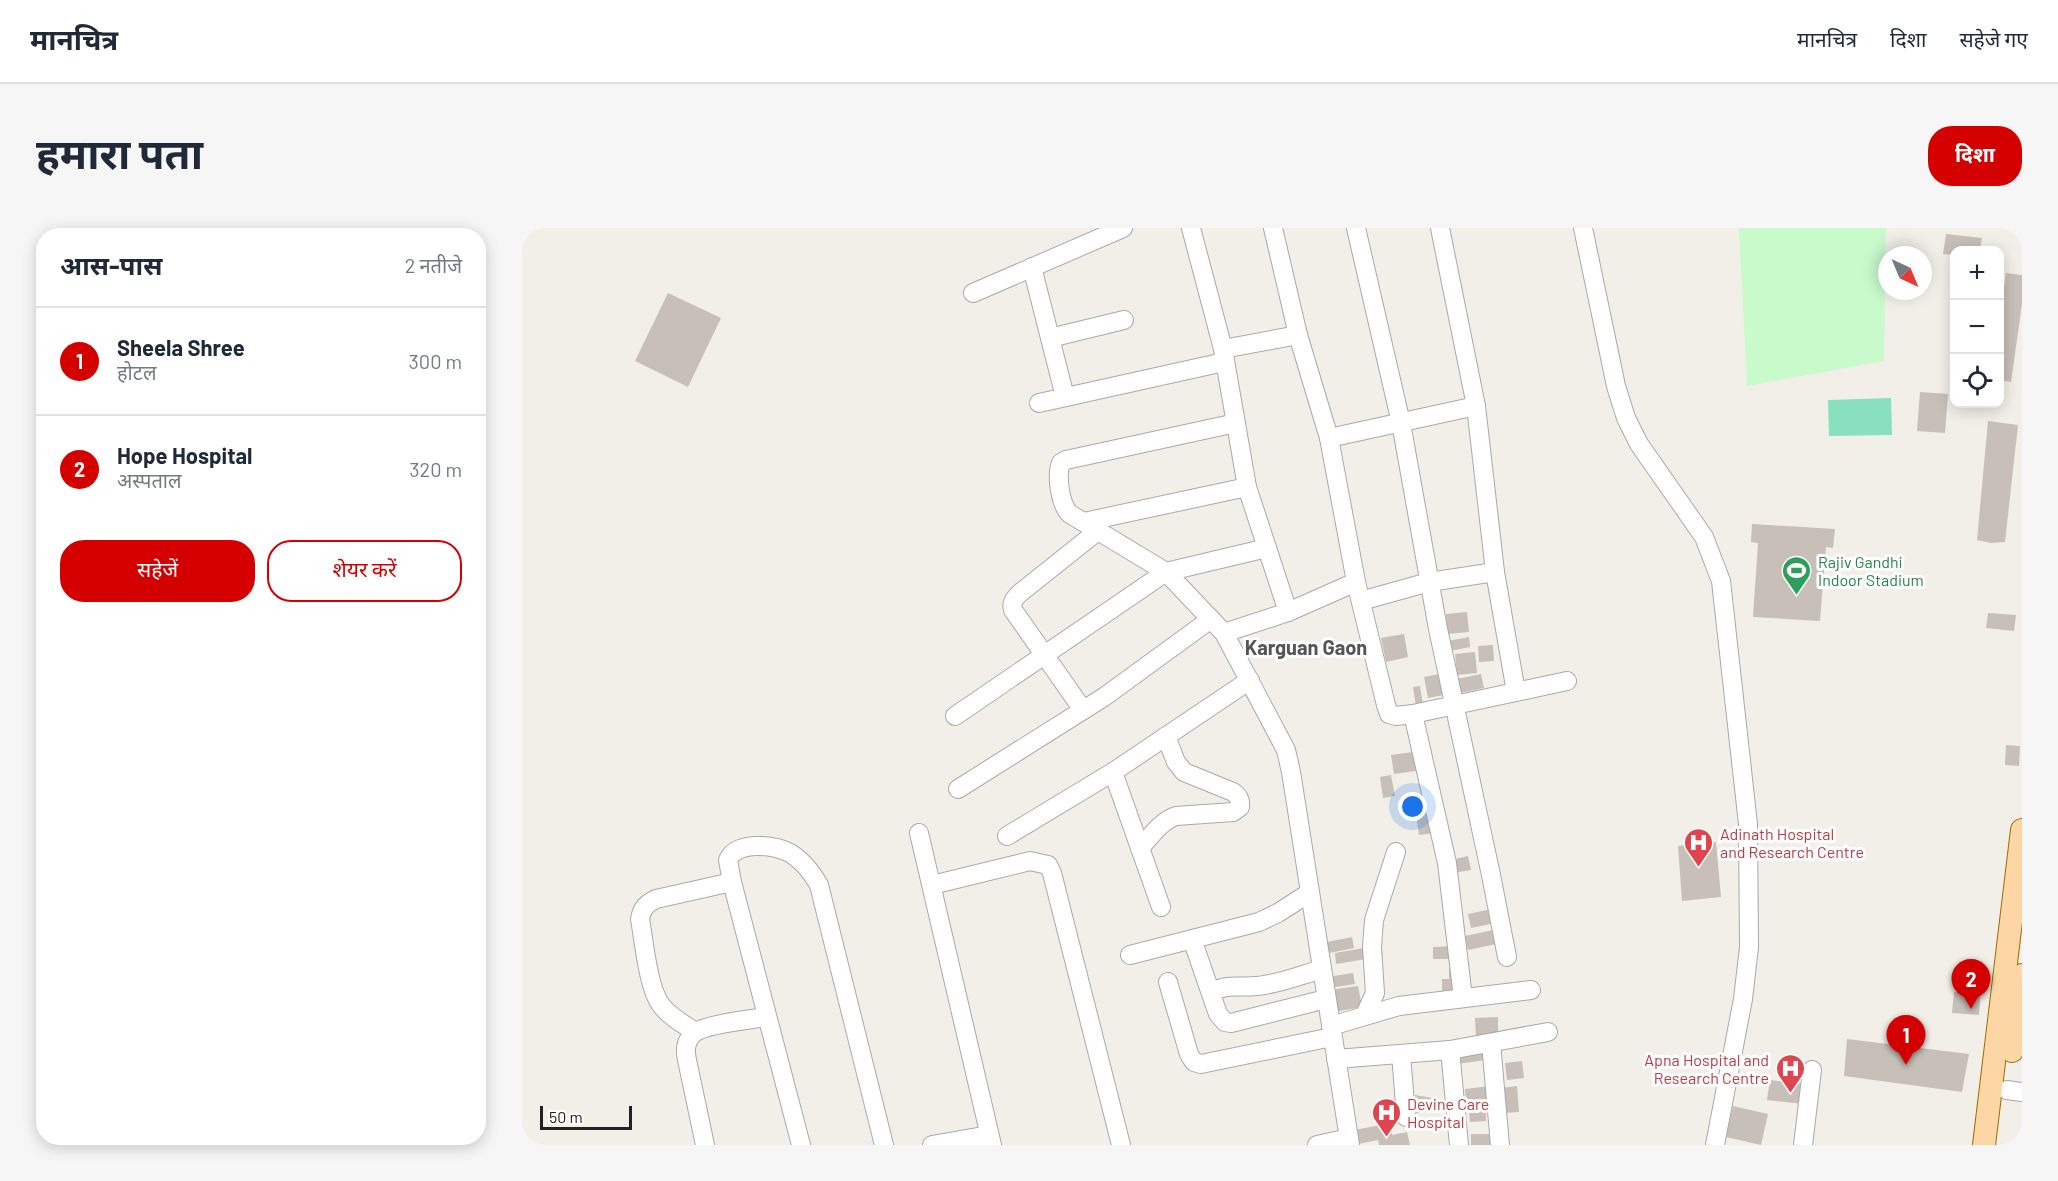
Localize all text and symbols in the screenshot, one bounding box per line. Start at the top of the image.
text: मानचित्र [30,22,118,56]
text: मानचित्र [1797,26,1857,51]
text: दिशा [1890,26,1926,51]
text: सहेजे गए [1959,26,2028,51]
button: दिशा [1928,126,2022,186]
text: हमारा पता [36,127,203,177]
north arrow [1878,246,1932,300]
map controls [1950,246,2004,408]
button: + [1950,246,2004,300]
text: आस-पास [60,249,162,280]
text: 2 नतीजे [405,253,462,277]
button: − [1950,300,2004,354]
text: Sheela Shree [117,334,245,360]
text: 1 [76,349,83,373]
text: 300 m [409,349,462,373]
button: locate [1950,354,2004,408]
text: होटल [117,360,156,384]
text: Hope Hospital [117,442,252,468]
text: 2 [74,457,85,481]
text: 320 m [409,457,462,481]
text: अस्पताल [117,468,182,492]
button: सहेजें [60,540,255,602]
button: शेयर करें [267,540,462,602]
place label: Rajiv Gandhi Indoor Stadium [1818,552,1924,589]
sports icon: Rajiv Gandhi Indoor Stadium [1781,554,1813,596]
district label: Karguan Gaon [1245,635,1367,659]
your location [1398,792,1427,821]
place label: Adinath Hospital and Research Centre [1720,824,1864,861]
hospital icon: Adinath Hospital and Research Centre [1683,826,1715,868]
pin: 2 [1952,960,1990,1009]
pin: 1 [1886,1016,1926,1065]
place label: Apna Hospital and Research Centre [1644,1050,1769,1087]
hospital icon: Apna Hospital and Research Centre [1774,1052,1806,1094]
place label: Devine Care Hospital [1407,1094,1489,1131]
hospital icon: Devine Care Hospital [1370,1096,1402,1138]
scale bar [540,1103,632,1130]
text: 50 m [549,1107,583,1126]

